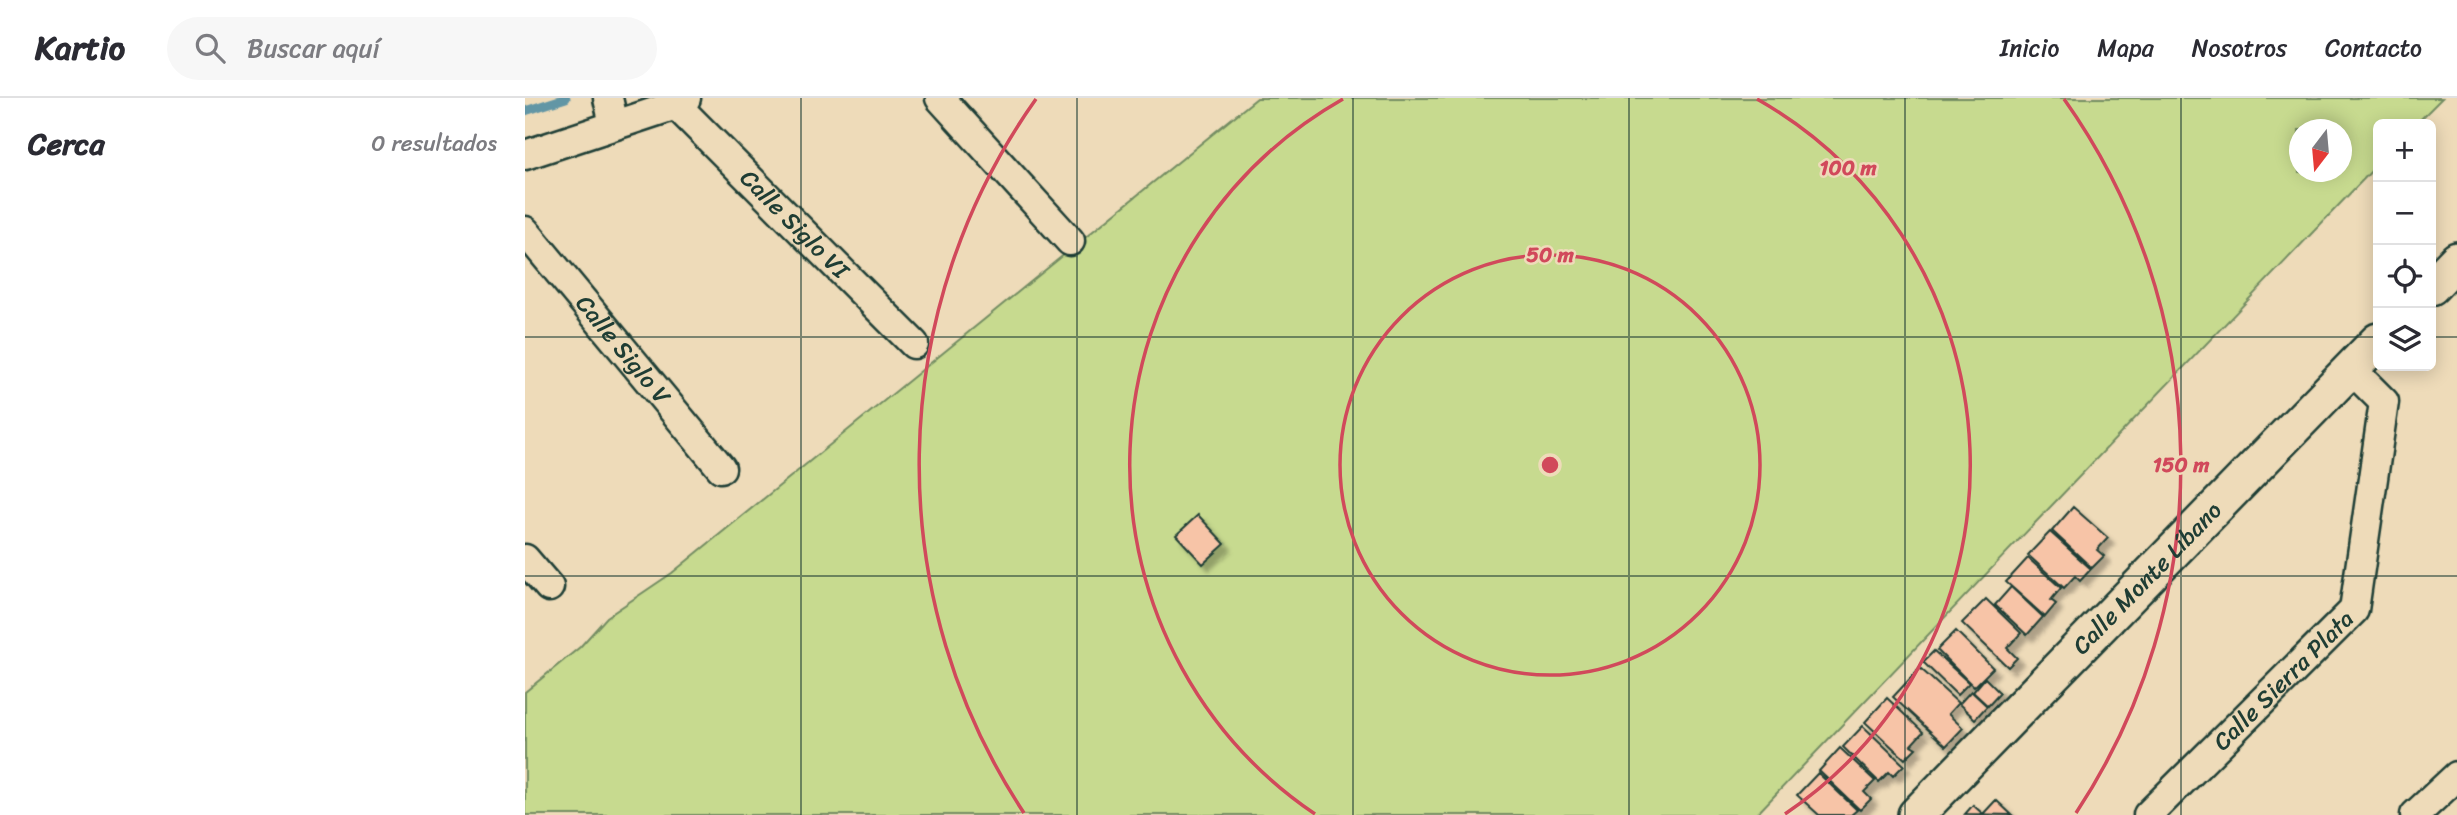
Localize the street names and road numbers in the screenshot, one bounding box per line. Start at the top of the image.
street label: Calle Siglo VI [729,159,861,290]
street label: Calle Siglo V [565,285,682,415]
street label: Calle Monte Líbano [2062,491,2232,665]
street label: Calle Sierra Plata [2202,600,2364,761]

